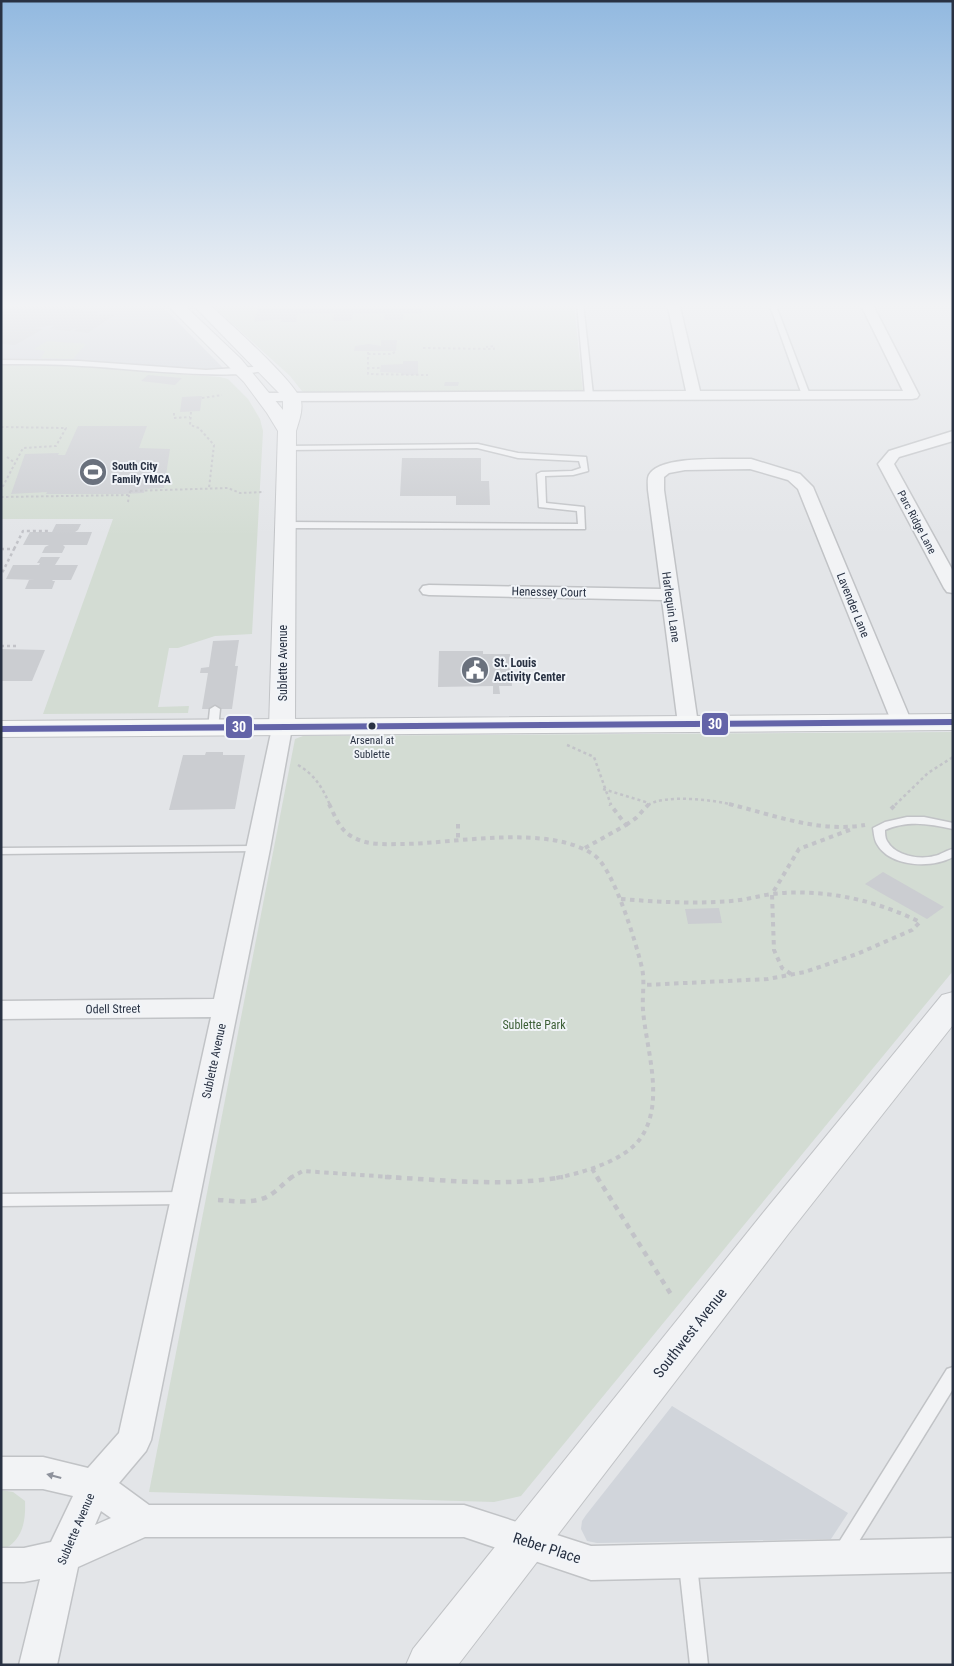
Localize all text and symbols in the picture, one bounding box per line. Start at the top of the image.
sports icon: South City Family YMCA [78,457,108,487]
place label: South City Family YMCA [112,460,171,486]
street label: Parc Ridge Lane [894,488,939,556]
street label: Harlequin Lane [659,571,683,644]
street label: Lavender Lane [834,571,873,640]
street label: Henessey Court [511,584,587,600]
street label: Sublette Avenue [276,624,290,701]
public building icon: St. Louis Activity Center [460,655,490,685]
place label: St. Louis Activity Center [494,656,565,684]
line badge: 30 [701,712,729,736]
line badge: 30 [225,715,253,739]
text: 30 [708,716,722,732]
text: 30 [232,719,246,735]
marker: Arsenal at Sublette [367,721,377,731]
place label: Arsenal at Sublette [350,734,394,761]
street label: Odell Street [85,1002,141,1016]
park label: Sublette Park [502,1018,566,1032]
street label: Sublette Avenue [199,1022,229,1100]
street label: Southwest Avenue [649,1285,731,1381]
one-way arrow [47,1471,62,1479]
street label: Sublette Avenue [55,1491,98,1567]
street label: Reber Place [511,1529,583,1567]

